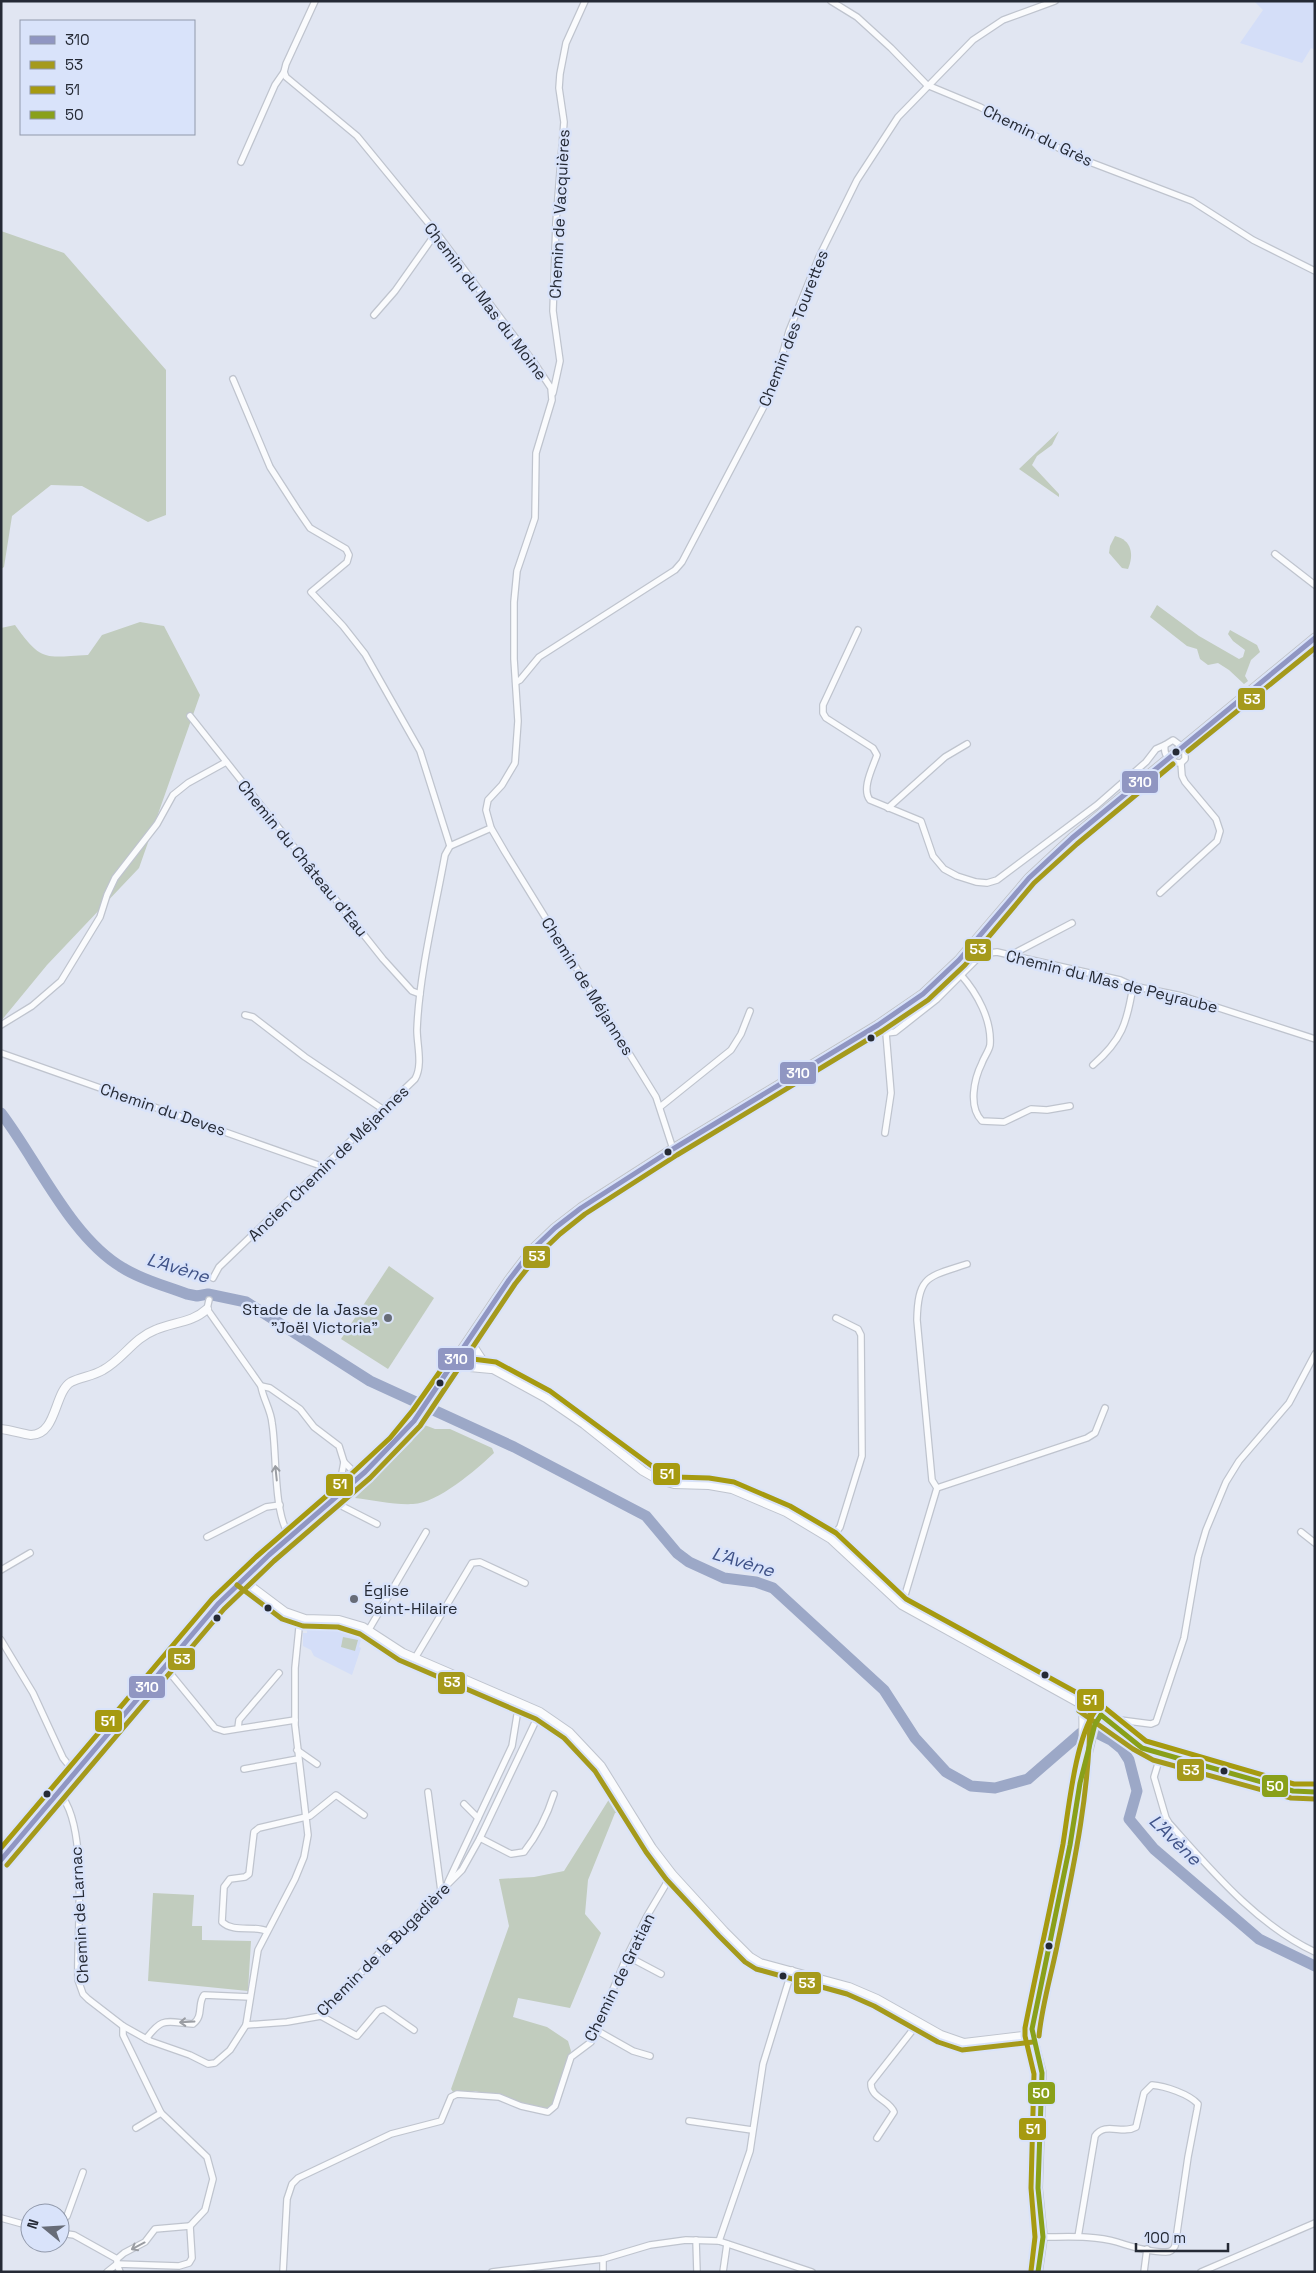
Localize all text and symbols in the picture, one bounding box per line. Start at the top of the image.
legend [20,20,195,135]
text: 310 [65,30,90,49]
text: 53 [65,55,83,74]
text: 51 [65,80,80,99]
street label: Chemin du Grès [979,100,1096,171]
text: 50 [65,105,84,124]
street label: Chemin de Vacquières [545,129,574,299]
street label: Chemin du Mas du Moine [419,218,552,384]
street label: Chemin des Tourettes [754,247,833,410]
line badge: 53 [1237,687,1266,711]
text: 53 [1244,690,1260,708]
unlabelled marker [1171,747,1181,757]
line badge: 310 [1121,770,1159,794]
text: 310 [1128,773,1152,791]
street label: Chemin du Château d'Eau [233,776,372,941]
street label: Chemin de Méjannes [537,913,639,1059]
line badge: 53 [964,938,992,962]
text: 53 [970,940,986,958]
street label: Chemin du Mas de Peyraube [1004,945,1220,1018]
unlabelled marker [866,1033,876,1043]
line badge: 310 [779,1061,817,1085]
text: 310 [786,1064,810,1082]
street label: Chemin du Deves [97,1078,228,1141]
street label: Ancien Chemin de Méjannes [243,1081,413,1246]
unlabelled marker [663,1147,673,1157]
line badge: 53 [522,1245,551,1269]
water label: L'Avène [144,1247,213,1288]
text: 53 [529,1247,545,1265]
place label: Stade de la Jasse "Joël Victoria" [242,1299,378,1338]
marker: Stade de la Jasse "Joël Victoria" [382,1312,394,1324]
line badge: 310 [437,1347,475,1371]
text: 310 [444,1350,468,1368]
unlabelled marker [435,1378,445,1388]
line badge: 51 [652,1462,681,1486]
one-way arrow [271,1465,281,1481]
text: 51 [660,1465,674,1483]
line badge: 51 [325,1473,354,1497]
text: 51 [333,1475,347,1493]
water label: L'Avène [709,1541,778,1582]
place label: Église Saint-Hilaire [364,1580,458,1619]
marker: Église Saint-Hilaire [348,1593,360,1605]
unlabelled marker [263,1603,273,1613]
unlabelled marker [212,1613,222,1623]
line badge: 53 [167,1647,196,1671]
text: 53 [174,1650,190,1668]
unlabelled marker [1040,1670,1050,1680]
line badge: 53 [437,1671,466,1695]
text: 53 [444,1673,460,1691]
line badge: 310 [128,1675,166,1699]
text: 310 [135,1678,159,1696]
line badge: 51 [1076,1688,1105,1712]
text: 51 [1083,1691,1097,1709]
line badge: 51 [94,1709,123,1733]
text: 51 [101,1712,115,1730]
line badge: 53 [1176,1758,1205,1782]
text: 53 [1183,1761,1199,1779]
unlabelled marker [1219,1766,1229,1776]
line badge: 50 [1261,1774,1289,1798]
text: 50 [1266,1777,1284,1795]
unlabelled marker [42,1789,52,1799]
water label: L'Avène [1144,1809,1207,1871]
street label: Chemin de Larnac [65,1846,94,1984]
street label: Chemin de la Bugadière [312,1878,455,2021]
street label: Chemin de Gratian [579,1910,660,2045]
unlabelled marker [1044,1941,1054,1951]
unlabelled marker [778,1971,788,1981]
line badge: 53 [793,1971,822,1995]
text: 53 [799,1974,815,1992]
one-way arrow [180,2018,196,2027]
line badge: 50 [1027,2081,1056,2105]
text: 50 [1032,2084,1050,2102]
line badge: 51 [1018,2117,1047,2141]
text: 51 [1026,2120,1040,2138]
north arrow [20,2203,70,2253]
text: N [23,2217,43,2231]
scale bar [1136,2220,1228,2252]
text: 100 m [1144,2228,1186,2247]
one-way arrow [131,2242,146,2251]

